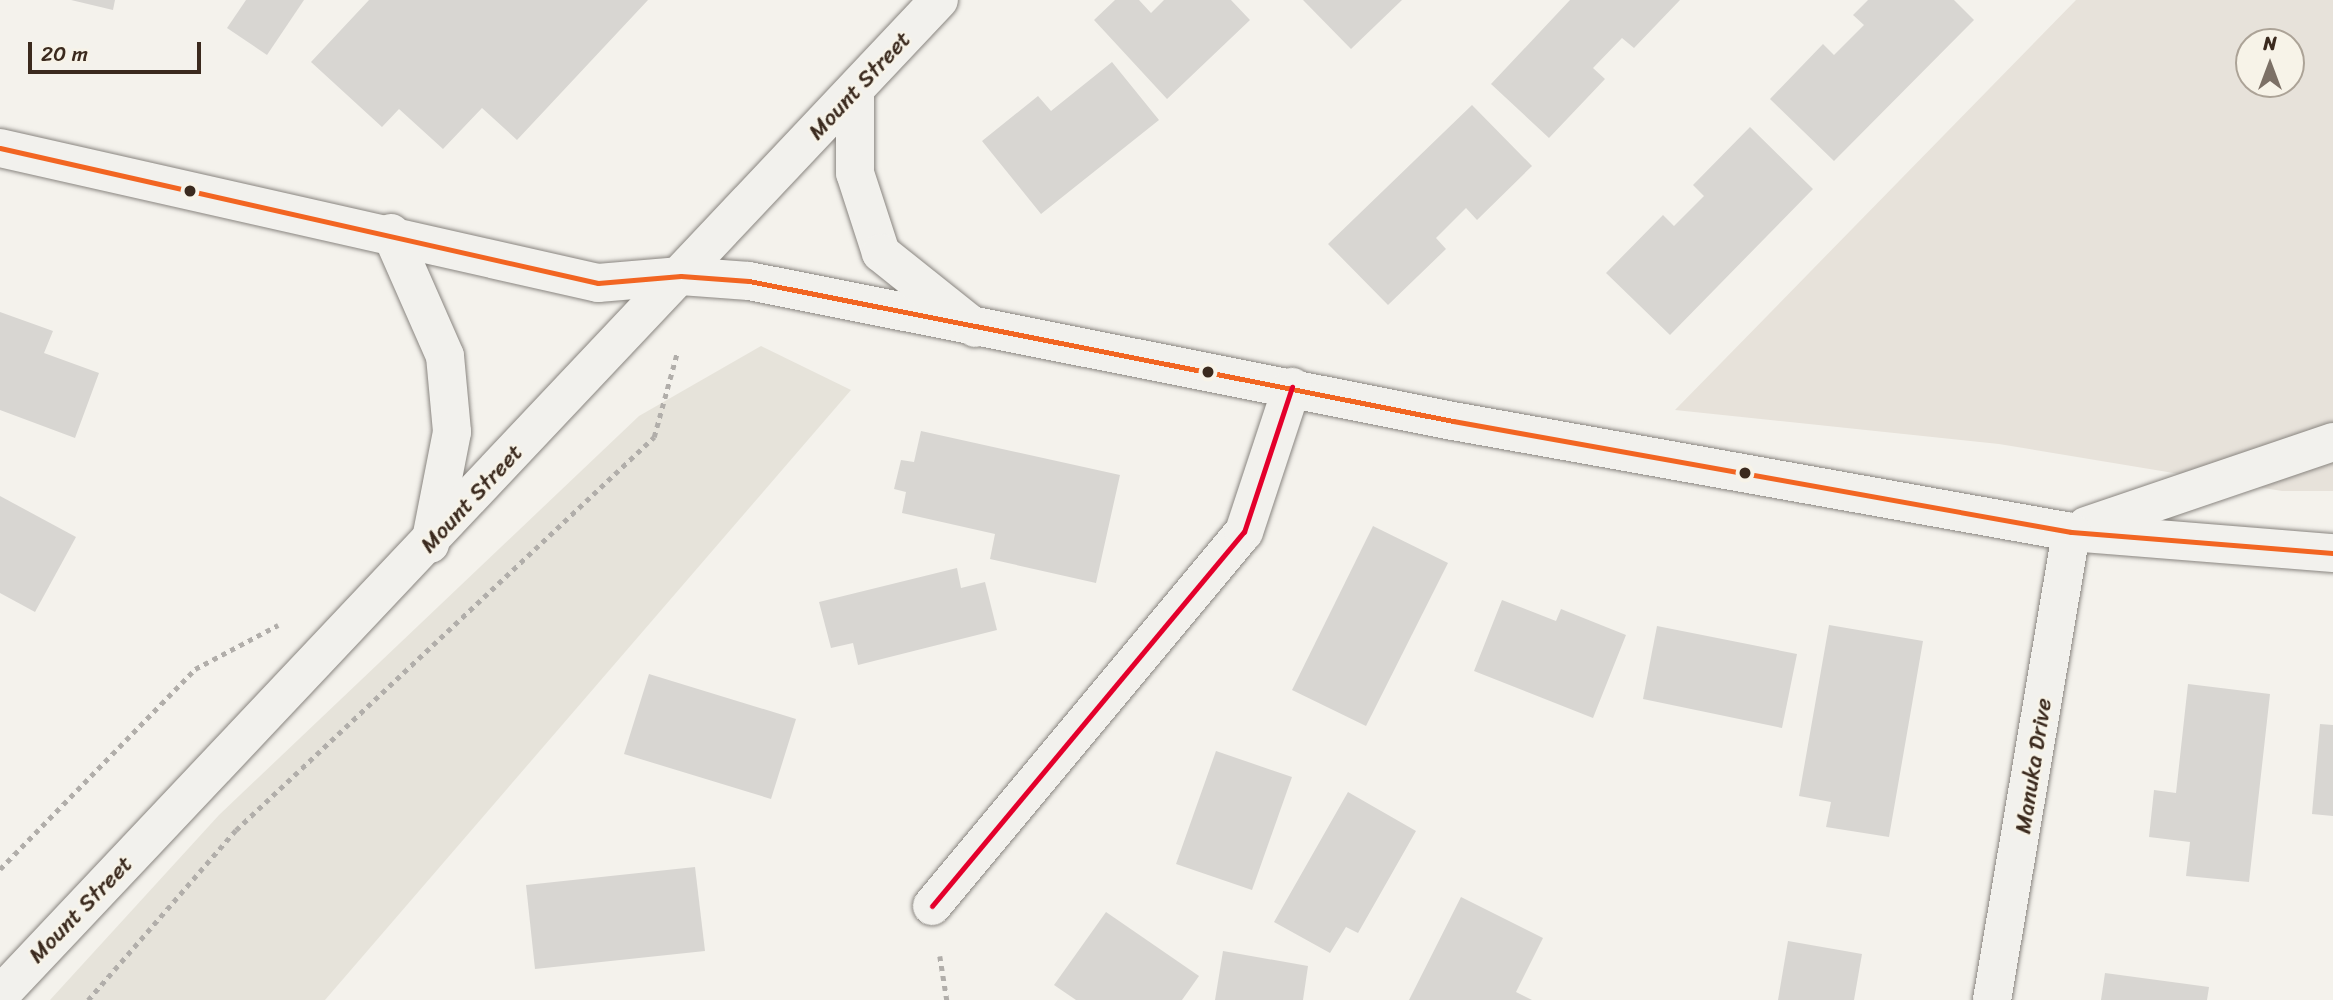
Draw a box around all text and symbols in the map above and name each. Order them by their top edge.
street label: Mount Street [803,26,917,146]
text: N [2263,27,2277,60]
scale bar [32,28,205,72]
north arrow [2235,28,2305,98]
text: 20 m [41,35,88,73]
unlabelled marker [183,184,197,198]
unlabelled marker [1201,365,1215,379]
street label: Mount Street [415,439,529,559]
unlabelled marker [1738,466,1752,480]
street label: Manuka Drive [2010,696,2058,836]
street label: Mount Street [23,851,139,969]

